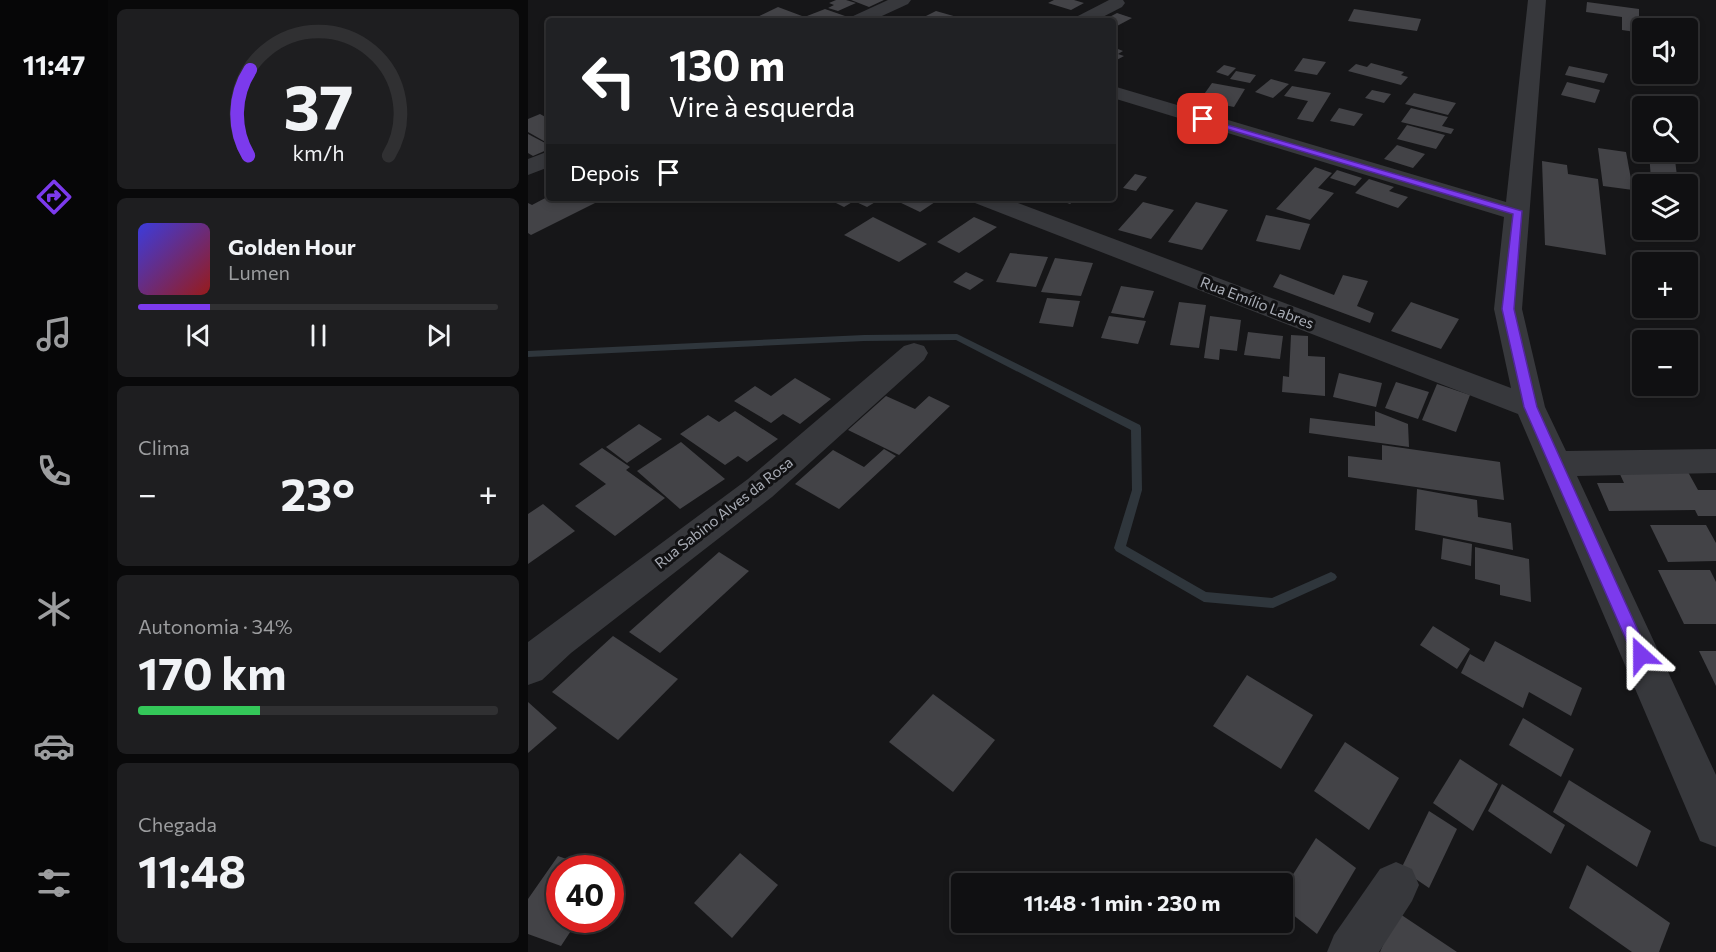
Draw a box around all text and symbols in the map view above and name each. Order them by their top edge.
map controls [1632,18,1698,396]
button: sound [1632,18,1698,84]
text: 130 m [669,38,785,90]
icon: left [570,42,648,120]
text: 11:47 [23,48,85,81]
text: 37 [283,67,353,143]
text: Vire à esquerda [669,90,855,123]
pin [1177,93,1228,144]
button: search [1632,96,1698,162]
icon: arrive [1186,102,1219,135]
text: km/h [292,139,344,165]
icon: arrive [652,156,685,189]
text: Depois [570,159,640,186]
button: layers [1632,174,1698,240]
icon: directions [33,176,75,218]
text: Golden Hour [228,233,356,260]
button: + [1632,252,1698,318]
text: Lumen [228,260,290,284]
street label: Rua Emílio Labres [1198,272,1317,332]
icon: music [33,313,75,355]
icon: previous [182,319,215,352]
icon: pause [302,319,335,352]
icon: next [422,319,455,352]
button: − [1632,330,1698,396]
text: Clima [138,435,190,459]
icon: phone [33,450,75,492]
street label: Rua Sabino Alves da Rosa [651,453,796,572]
text: 23° [281,465,355,520]
text: − [138,472,157,513]
text: + [479,472,498,513]
icon: climate [33,588,75,630]
text: Autonomia · 34% [138,614,293,638]
position arrow [1609,623,1673,687]
text: 170 km [138,644,286,699]
icon: car [33,725,75,767]
text: Chegada [138,812,217,836]
text: 11:48 [138,842,246,897]
speed limit sign: 40 [546,855,624,933]
icon: filters [33,862,75,904]
text: 11:48 · 1 min · 230 m [1024,889,1220,916]

